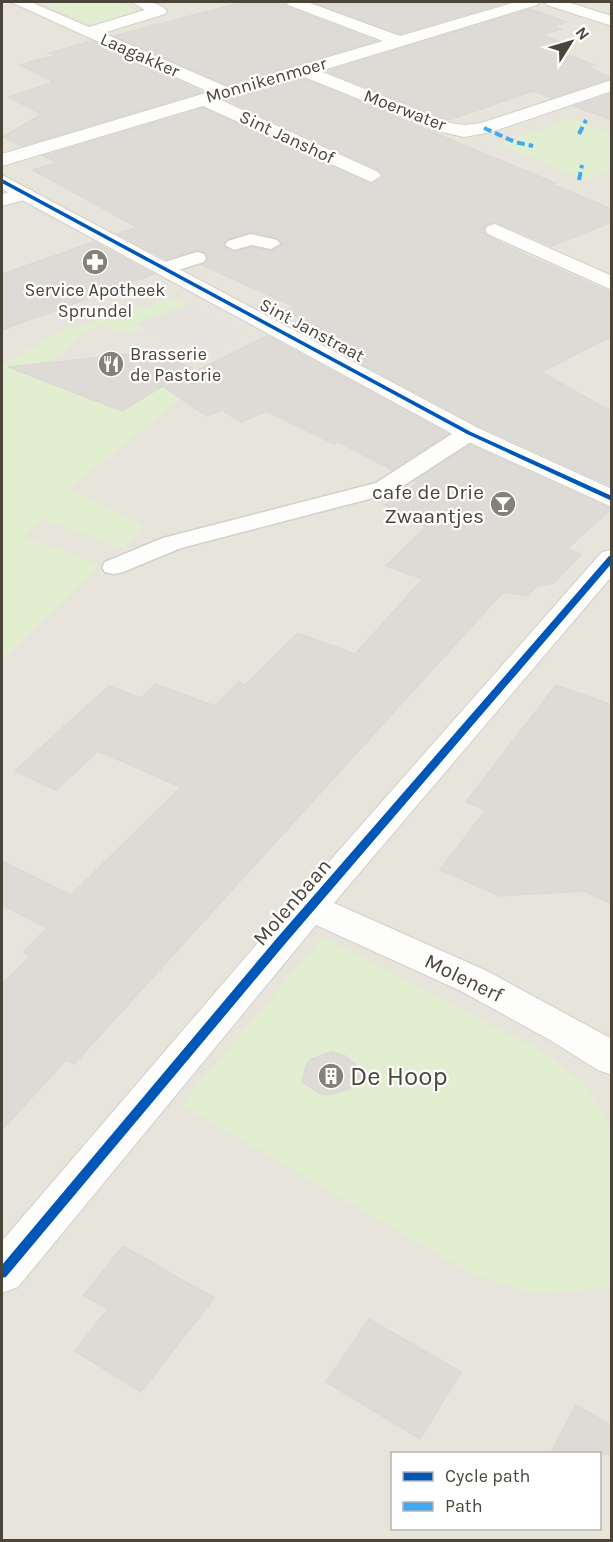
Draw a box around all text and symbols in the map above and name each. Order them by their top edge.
north arrow [541,12,601,72]
text: N [572,23,594,44]
street label: Laagakker [97,28,183,82]
street label: Monnikenmoer [203,52,330,108]
street label: Moerwater [361,84,450,136]
street label: Sint Janshof [236,105,339,169]
pharmacy icon: Service Apotheek Sprundel [80,247,110,277]
place label: Service Apotheek Sprundel [25,279,165,322]
street label: Sint Janstraat [256,293,368,367]
place label: Brasserie de Pastorie [130,343,221,386]
restaurant icon: Brasserie de Pastorie [96,349,126,379]
place label: cafe de Drie Zwaantjes [372,480,484,528]
bar icon: cafe de Drie Zwaantjes [488,489,518,519]
street label: Molenbaan [248,854,336,950]
street label: Molenerf [421,949,508,1008]
building icon: De Hoop [316,1061,346,1091]
place label: De Hoop [350,1061,448,1092]
legend [391,1452,601,1530]
text: Cycle path [445,1465,530,1487]
text: Path [445,1495,483,1517]

